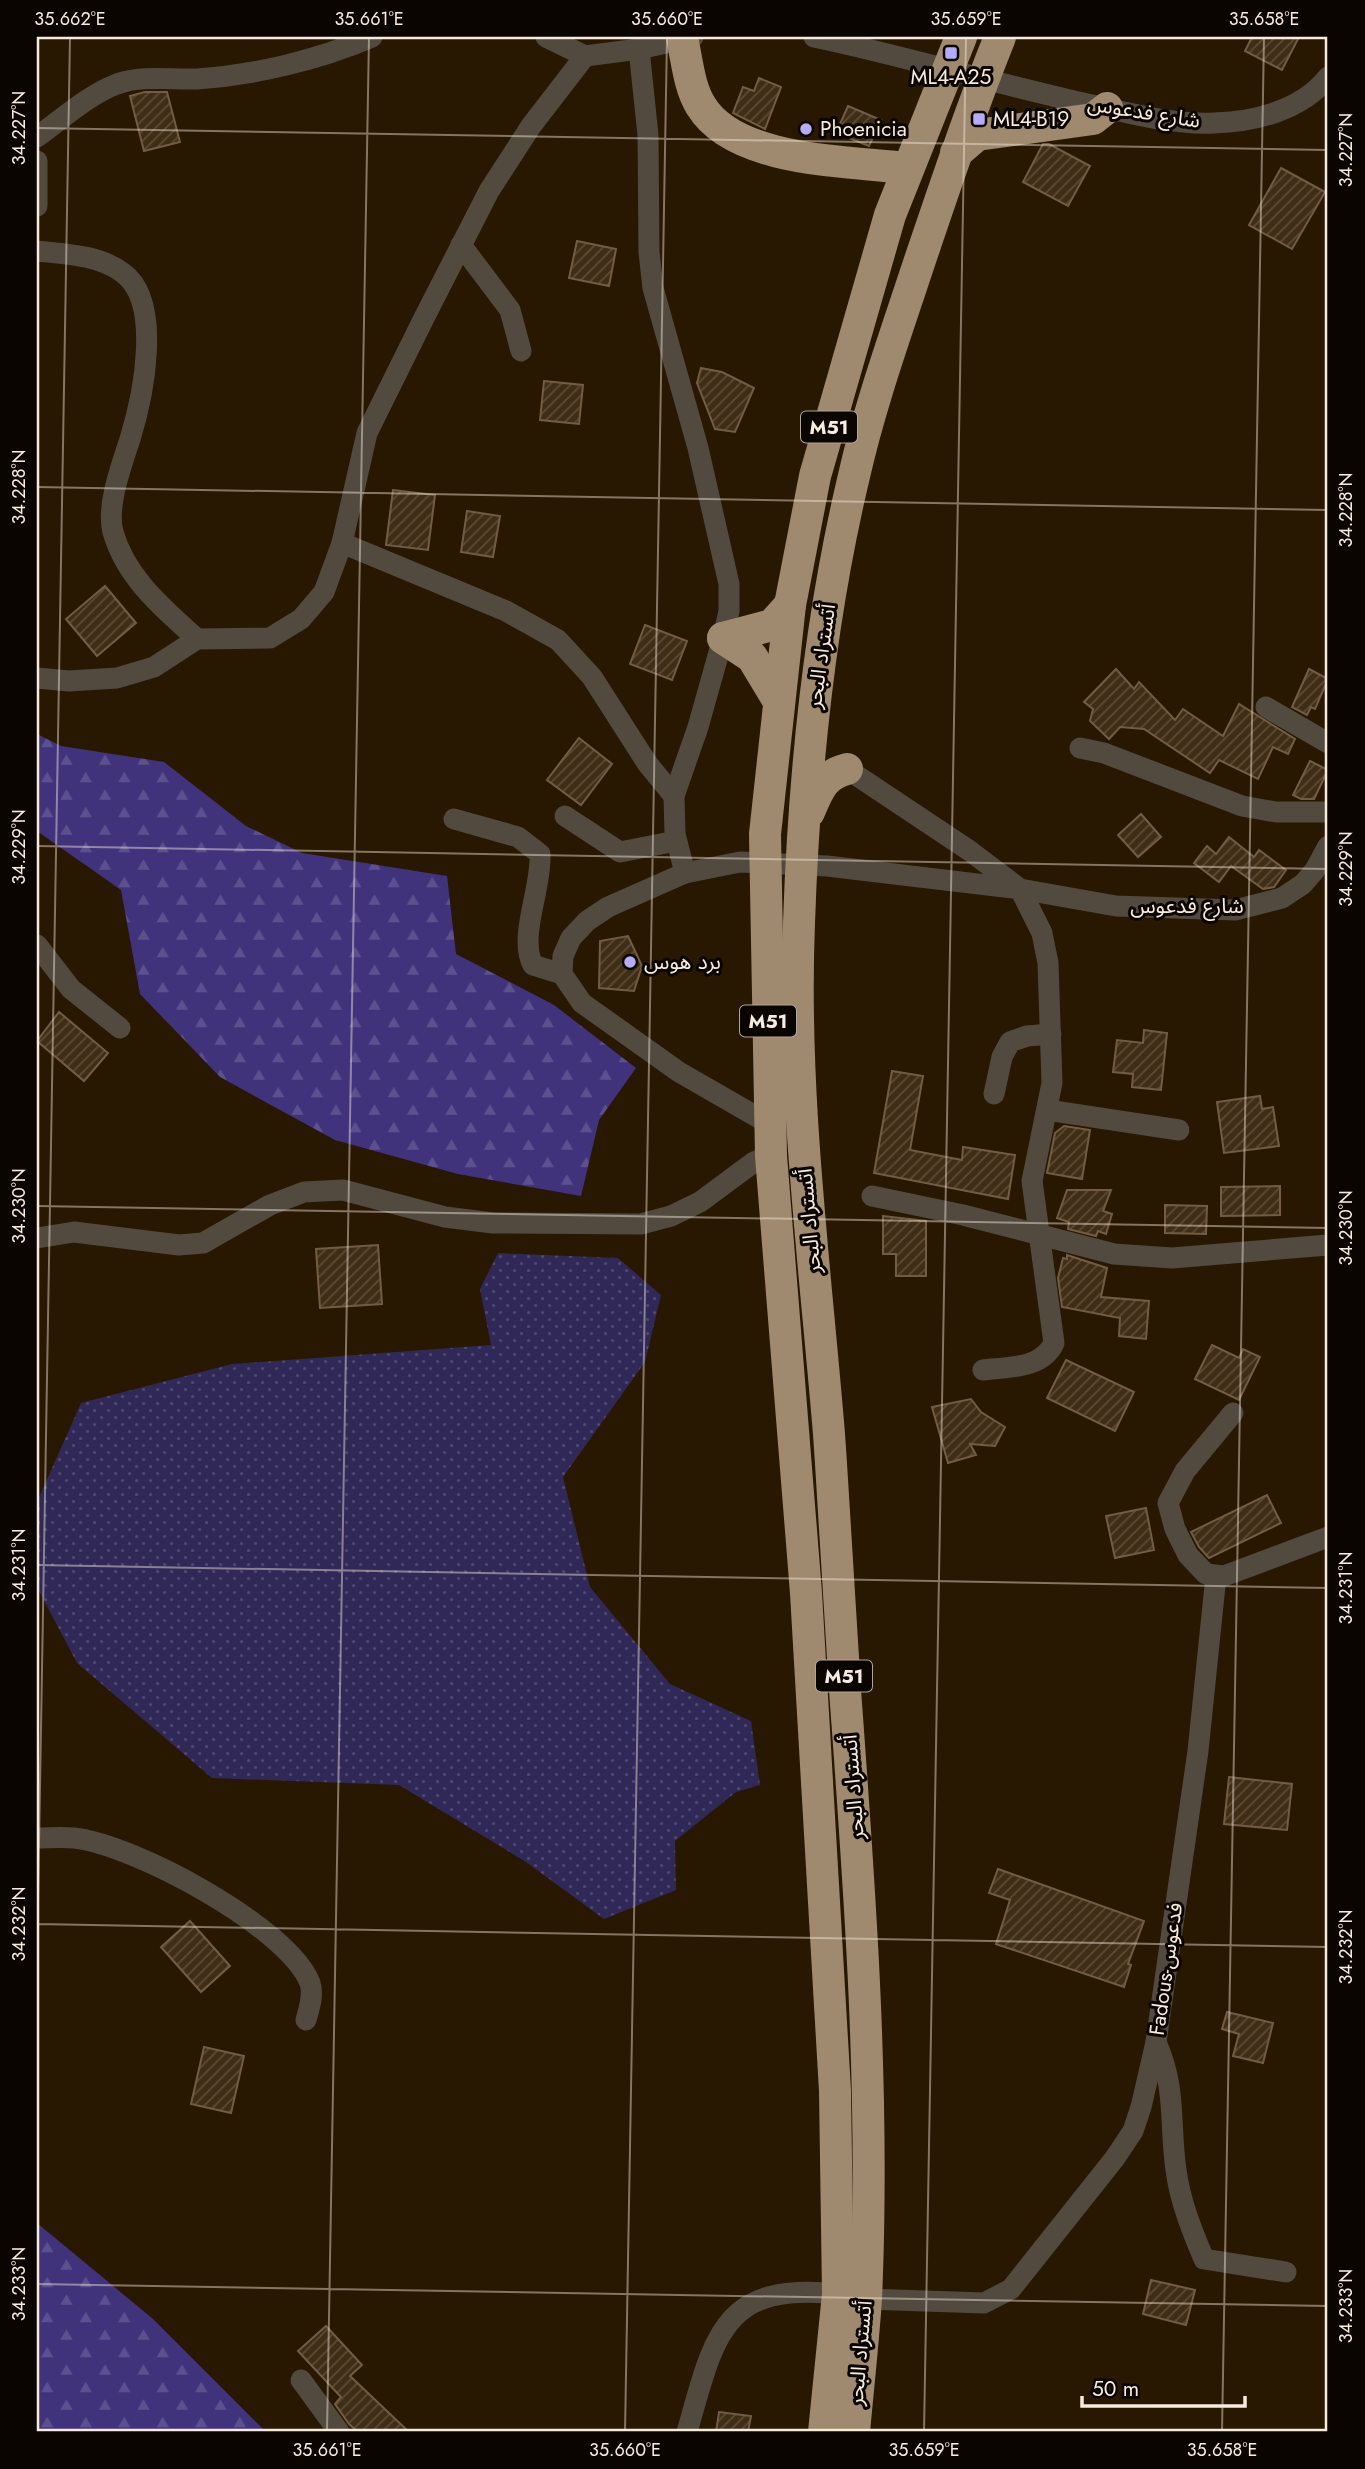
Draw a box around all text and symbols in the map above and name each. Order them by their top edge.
text: 35.662°E [34,6,106,32]
text: 35.661°E [334,6,404,32]
text: 35.660°E [631,6,703,32]
text: 35.659°E [930,6,1002,32]
text: 35.658°E [1229,6,1299,32]
marker: ML4-A25 [943,45,959,61]
place label: ML4-A25 [911,62,991,92]
street label: شارع فدعوس [1086,88,1202,136]
text: 34.227°N [6,91,32,165]
place label: ML4-B19 [993,104,1069,134]
marker: ML4-B19 [971,111,987,127]
text: 34.227°N [1333,113,1359,187]
place label: Phoenicia [820,114,907,144]
marker: Phoenicia [798,121,814,137]
road number: M51 [801,412,857,442]
text: 34.228°N [6,450,32,525]
text: 34.228°N [1333,473,1359,548]
street label: أتستراد البحر [799,602,843,711]
text: 34.229°N [6,809,32,885]
text: 34.229°N [1333,831,1359,907]
street label: شارع فدعوس [1130,891,1244,921]
place label: برد هوس [644,947,721,977]
marker: برد هوس [622,954,638,970]
road number: M51 [740,1006,796,1036]
street label: أتستراد البحر [789,1167,829,1276]
text: 34.230°N [6,1168,32,1244]
text: 34.230°N [1333,1190,1359,1266]
text: 34.231°N [6,1529,32,1601]
text: 34.231°N [1333,1552,1359,1624]
road number: M51 [816,1660,872,1692]
street label: أتستراد البحر [834,1733,872,1842]
text: 34.232°N [6,1887,32,1962]
street label: Fadous-فدعوس [1142,1901,1190,2037]
text: 34.232°N [1333,1910,1359,1985]
text: 34.233°N [6,2247,32,2321]
text: 34.233°N [1333,2269,1359,2343]
street label: أتستراد البحر [840,2299,880,2408]
scale bar [1082,2364,1244,2408]
text: 50 m [1092,2374,1139,2404]
text: 35.661°E [292,2437,362,2463]
text: 35.660°E [589,2437,661,2463]
text: 35.659°E [888,2437,960,2463]
text: 35.658°E [1187,2437,1257,2463]

